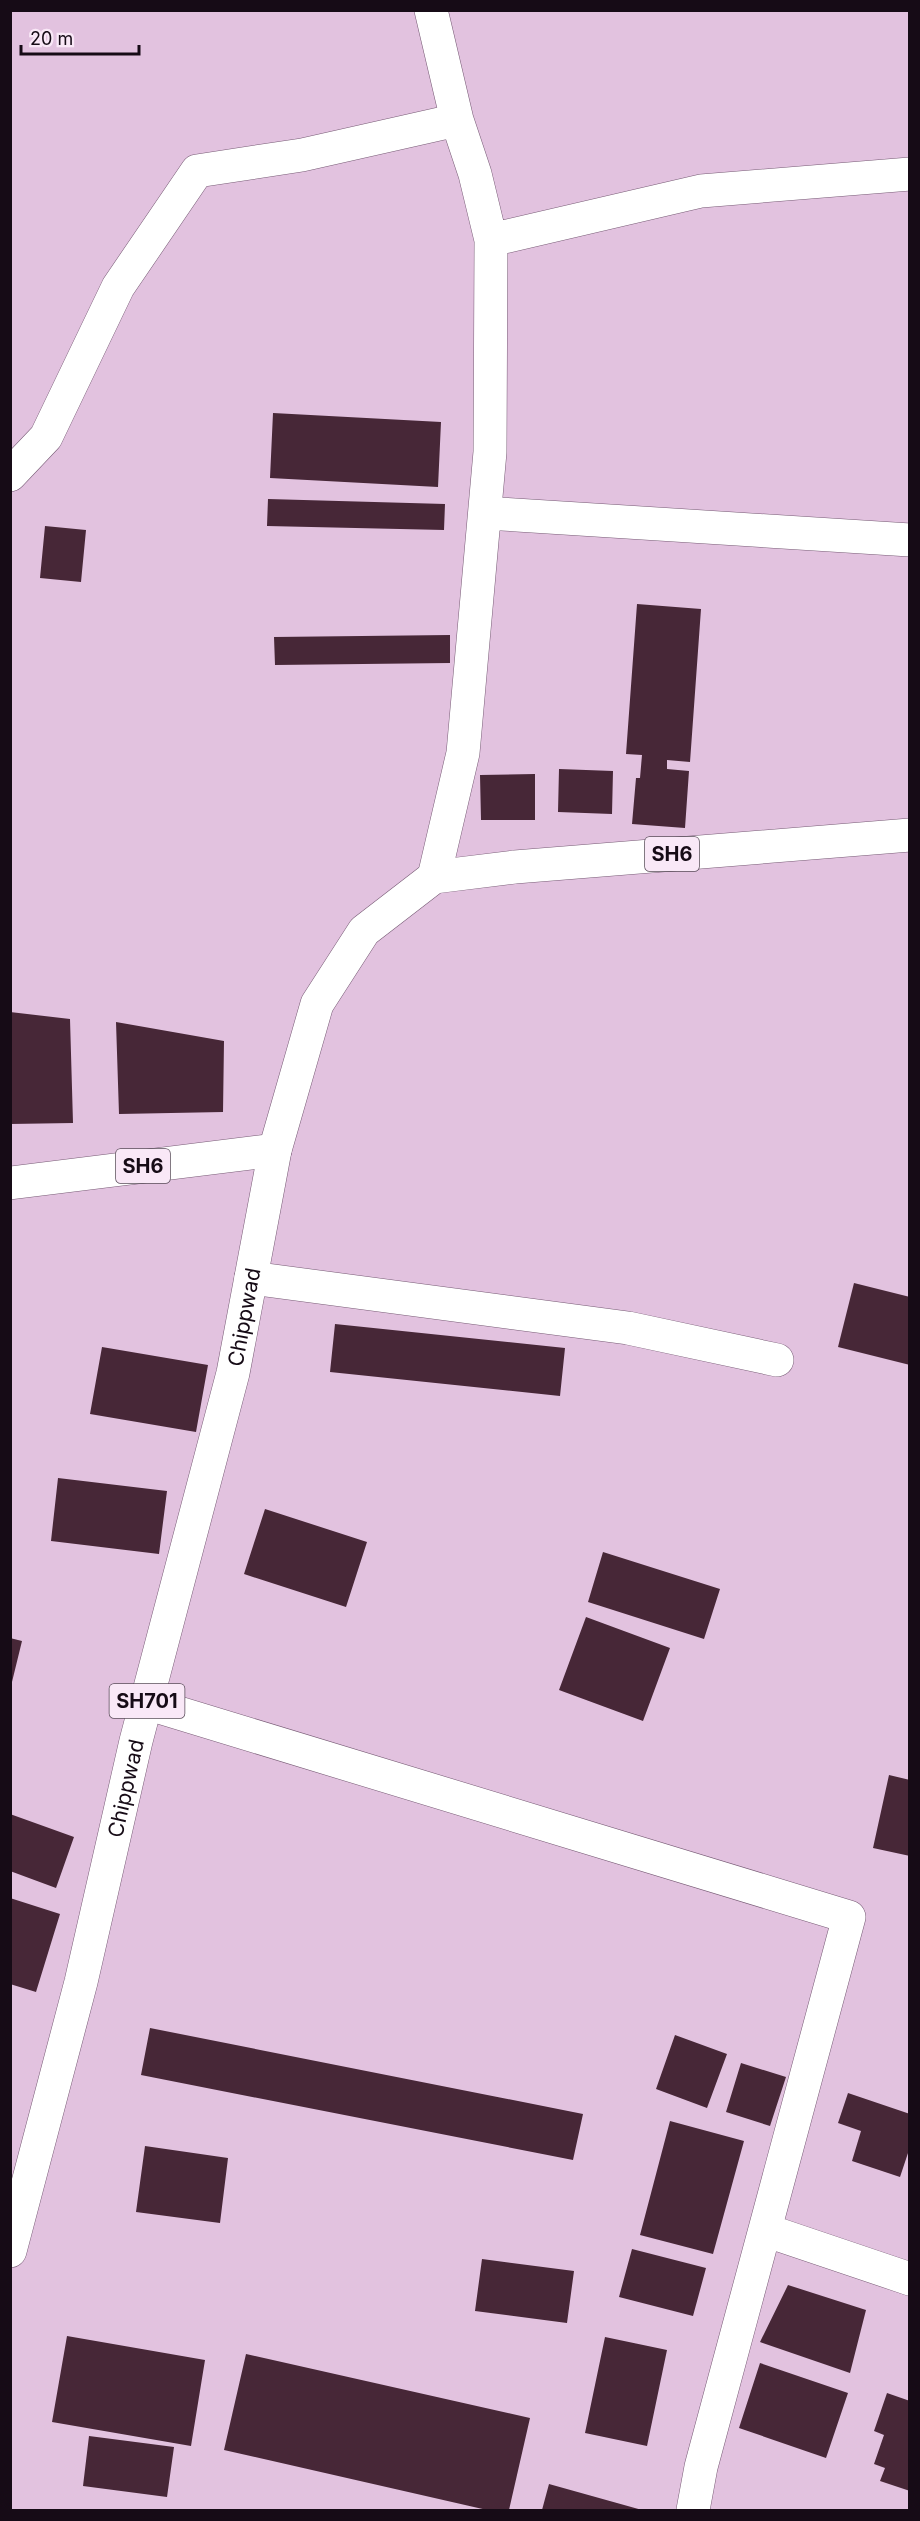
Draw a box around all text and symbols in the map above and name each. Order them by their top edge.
scale bar [21,18,140,56]
text: 20 m [30,28,73,49]
road number: SH6 [645,837,699,871]
road number: SH6 [116,1149,170,1183]
street label: Chippwad [222,1265,265,1368]
road number: SH701 [110,1684,184,1718]
street label: Chippwad [102,1737,149,1840]

